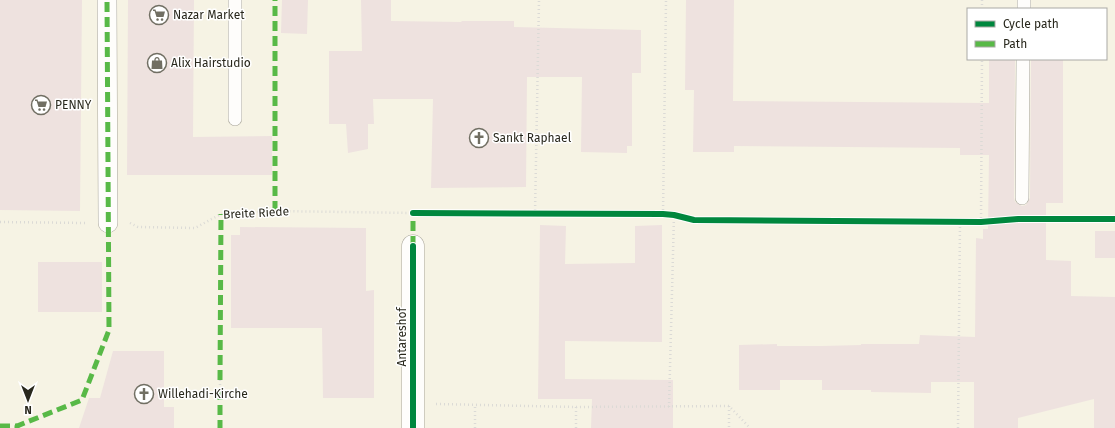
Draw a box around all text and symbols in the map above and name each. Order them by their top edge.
supermarket icon: Nazar Market [148,4,170,26]
place label: Nazar Market [173,8,245,22]
legend [967,8,1107,60]
text: Cycle path [1003,17,1059,31]
text: Path [1003,37,1027,51]
shop icon: Alix Hairstudio [146,52,168,74]
place label: Alix Hairstudio [171,56,251,70]
supermarket icon: PENNY [30,94,52,116]
place label: PENNY [55,98,92,112]
church icon: Sankt Raphael [468,127,490,149]
place label: Sankt Raphael [493,131,572,145]
street label: Breite Riede [223,204,289,222]
street label: Antareshof [395,306,409,367]
north arrow [8,380,48,420]
church icon: Willehadi-Kirche [133,383,155,405]
place label: Willehadi-Kirche [158,387,248,401]
text: N [24,403,32,416]

